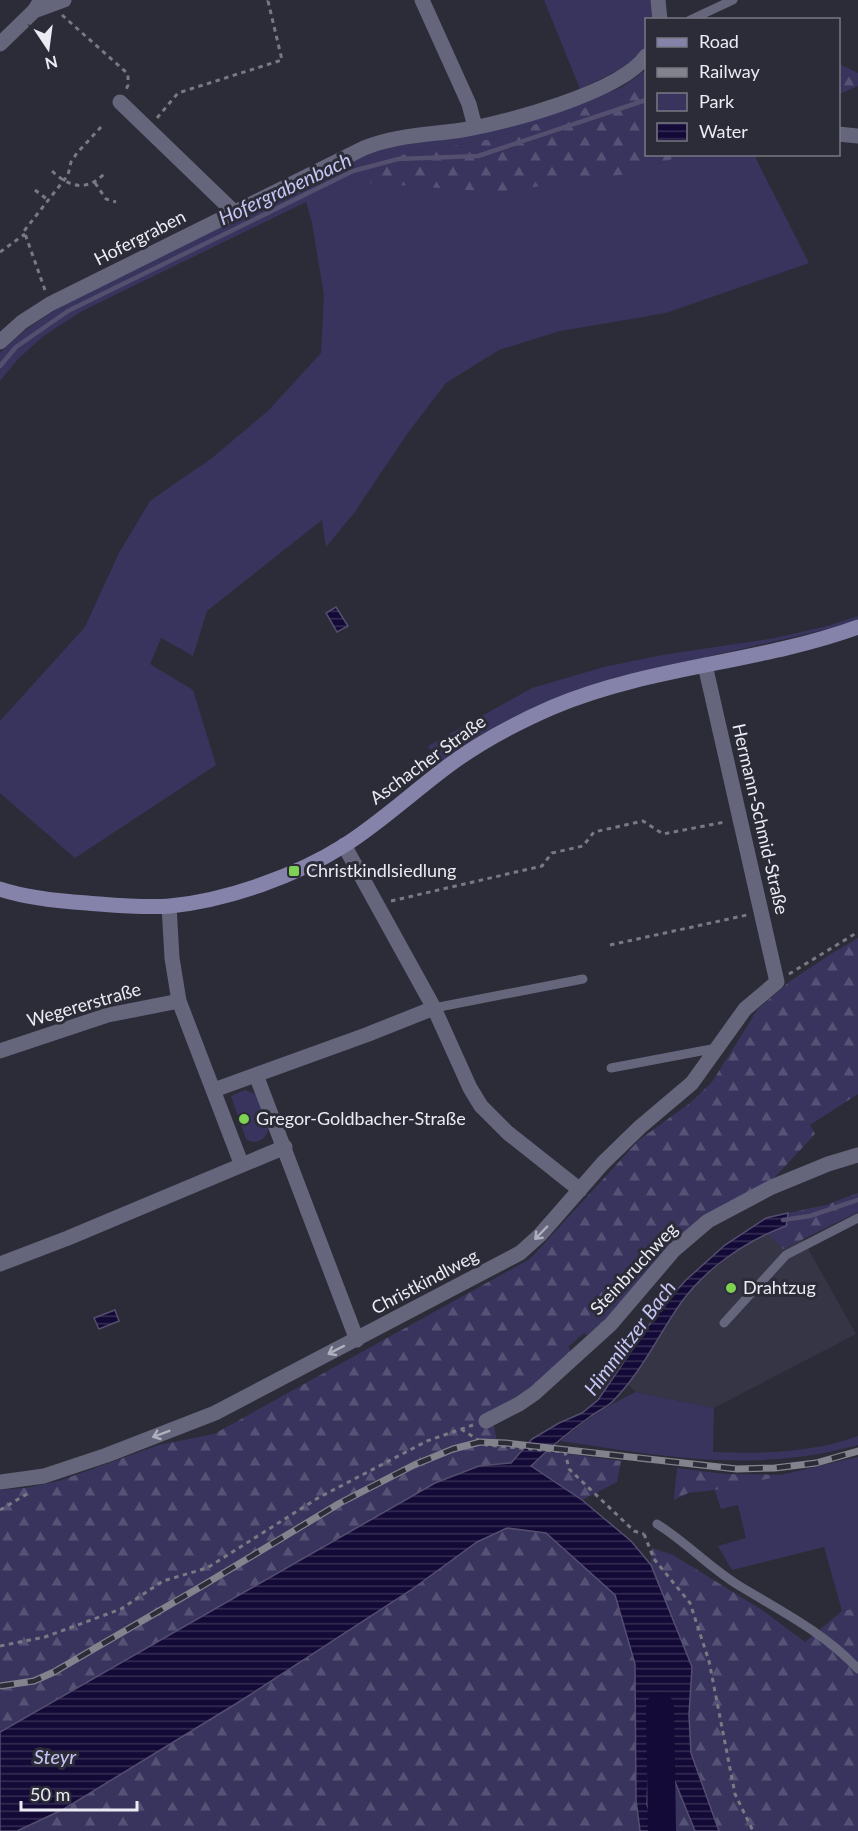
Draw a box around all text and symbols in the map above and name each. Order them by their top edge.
north arrow [18,18,78,78]
legend [645,18,840,156]
text: Road [699,30,739,52]
text: N [43,52,60,74]
text: Railway [699,60,760,82]
text: Park [699,90,735,112]
text: Water [699,120,748,142]
water label: Hofergrabenbach [214,147,355,229]
street label: Hofergraben [90,205,189,270]
street label: Aschacher Straße [365,710,490,809]
street label: Hermann-Schmid-Straße [728,721,794,916]
place label: Christkindlsiedlung [306,859,456,881]
marker: Christkindlsiedlung [287,864,301,878]
street label: Wegererstraße [24,977,143,1031]
place label: Gregor-Goldbacher-Straße [256,1107,466,1129]
marker: Gregor-Goldbacher-Straße [237,1112,251,1126]
street label: Steinbruchweg [585,1218,681,1319]
one-way arrow [534,1226,549,1241]
street label: Christkindlweg [367,1244,482,1319]
water label: Himmlitzer Bach [578,1275,680,1399]
place label: Drahtzug [743,1276,816,1298]
marker: Drahtzug [724,1281,738,1295]
one-way arrow [328,1345,346,1356]
one-way arrow [152,1429,171,1440]
water label: Steyr [34,1744,77,1768]
scale bar [21,1774,136,1812]
text: 50 m [30,1783,70,1805]

